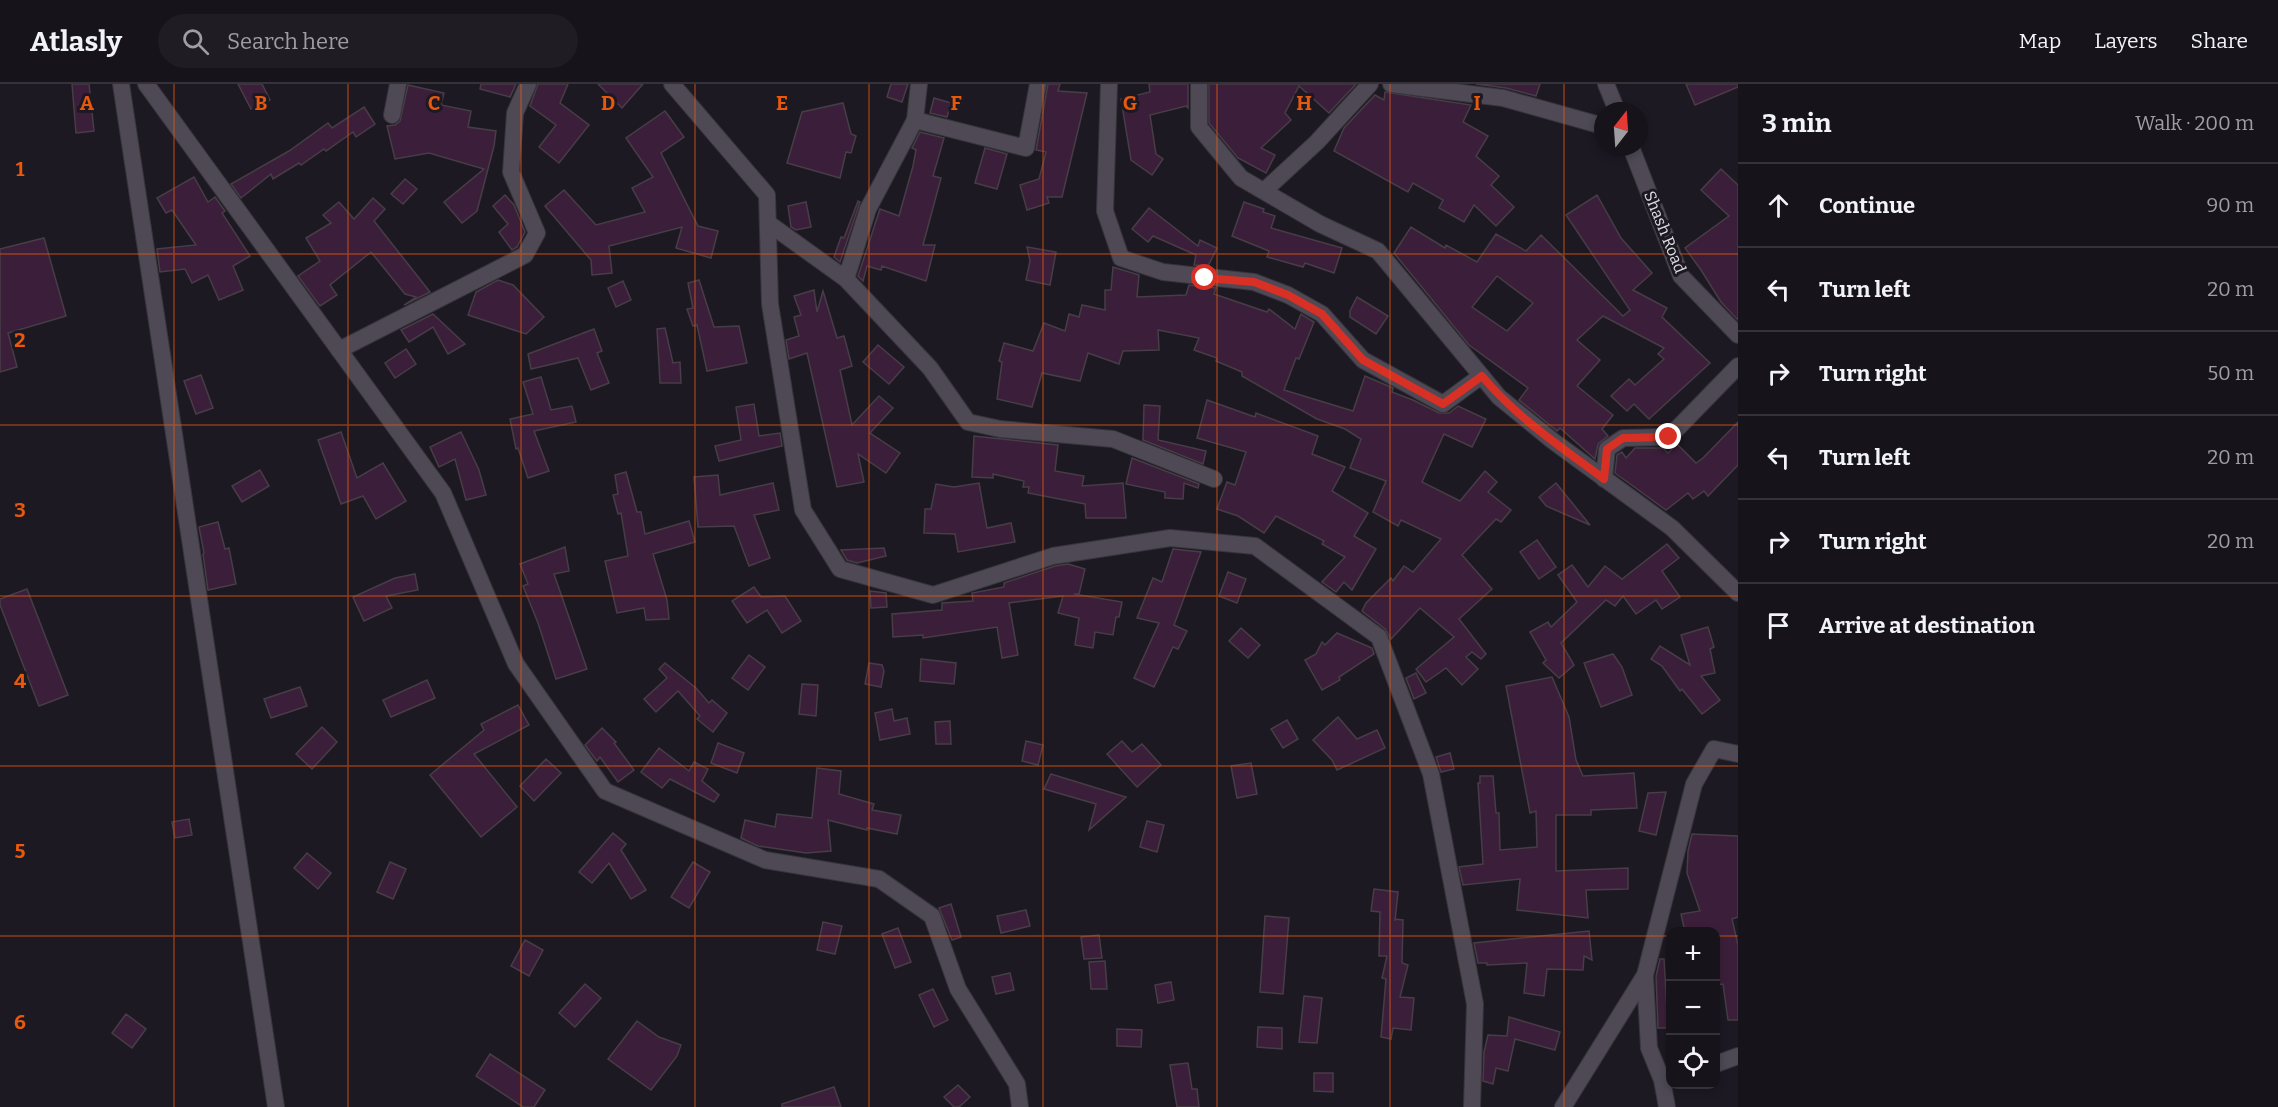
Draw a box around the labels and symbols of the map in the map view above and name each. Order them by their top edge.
text: A [80,91,95,115]
text: B [255,91,268,115]
text: C [428,91,440,115]
text: D [601,91,615,115]
text: E [776,91,788,115]
text: F [950,91,962,115]
text: G [1123,91,1137,115]
text: H [1296,91,1312,115]
text: I [1473,91,1481,115]
north arrow [1594,102,1648,156]
text: 1 [16,157,25,181]
street label: Shash Road [1640,188,1690,276]
route start [1191,264,1217,290]
text: 2 [14,328,26,352]
route end [1655,423,1681,449]
text: 3 [14,498,26,522]
text: 4 [14,669,26,693]
text: 5 [15,839,26,863]
text: 6 [14,1010,26,1034]

